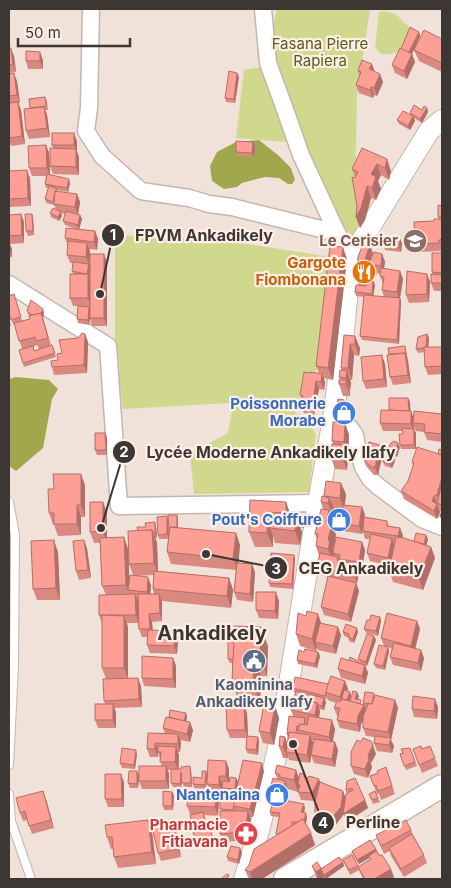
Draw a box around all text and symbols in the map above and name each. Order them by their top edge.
scale bar [18,15,130,47]
text: 50 m [25,23,61,42]
park label: Fasana Pierre Rapiera [272,34,368,70]
callout: FPVM Ankadikely [100,219,283,250]
text: 1 [110,225,116,244]
text: FPVM Ankadikely [135,225,273,245]
school or university icon: Le Cerisier [402,228,428,254]
place label: Le Cerisier [319,231,398,250]
place label: Gargote Fiombonana [255,253,346,289]
restaurant icon: Gargote Fiombonana [351,259,377,285]
place label: Poissonnerie Morabe [230,394,326,430]
shop icon: Poissonnerie Morabe [331,400,357,426]
callout: Lycée Moderne Ankadikely Ilafy [111,437,406,468]
text: 2 [119,442,129,461]
text: Lycée Moderne Ankadikely Ilafy [146,442,396,462]
shop icon: Pout's Coiffure [326,507,352,533]
place label: Pout's Coiffure [212,510,322,529]
callout: CEG Ankadikely [263,553,433,584]
text: CEG Ankadikely [299,558,424,578]
text: 3 [271,559,281,578]
district label: Ankadikely [157,621,267,645]
public building icon: Kaominina Ankadikely Ilafy [241,648,267,674]
place label: Kaominina Ankadikely Ilafy [195,675,313,711]
shop icon: Nantenaina [264,782,290,808]
place label: Nantenaina [176,785,260,804]
callout: Perline [311,807,410,838]
text: Perline [346,812,400,832]
text: 4 [318,813,328,832]
place label: Pharmacie Fitiavana [150,815,228,851]
pharmacy icon: Pharmacie Fitiavana [233,821,259,847]

